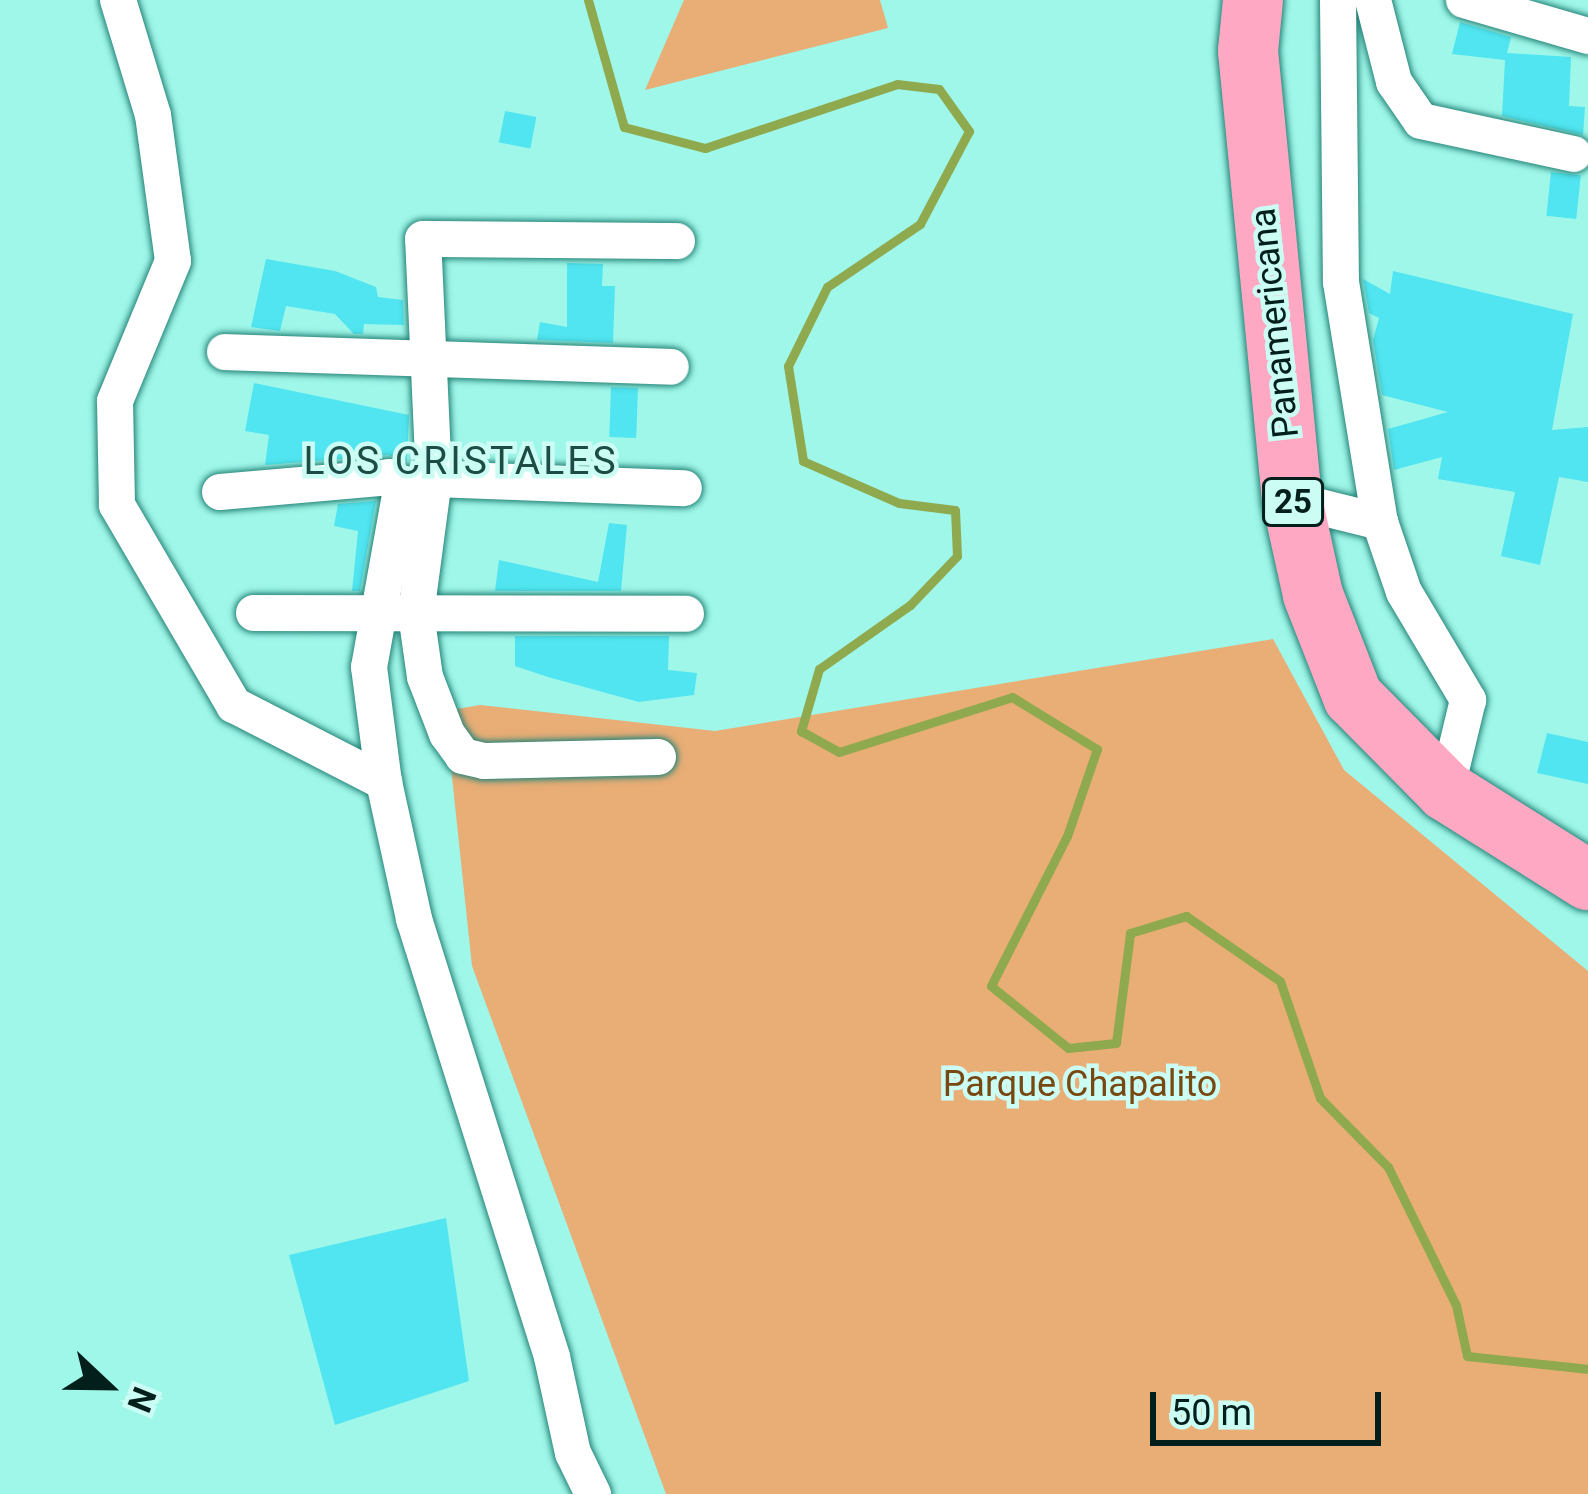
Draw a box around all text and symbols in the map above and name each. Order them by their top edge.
street label: Panamericana [1241,206,1309,440]
district label: LOS CRISTALES [303,438,619,484]
road number: 25 [1260,475,1326,529]
park label: Parque Chapalito [943,1063,1217,1107]
north arrow [48,1326,168,1446]
scale bar [1156,1368,1387,1442]
text: N [119,1382,164,1418]
text: 50 m [1171,1392,1252,1434]

